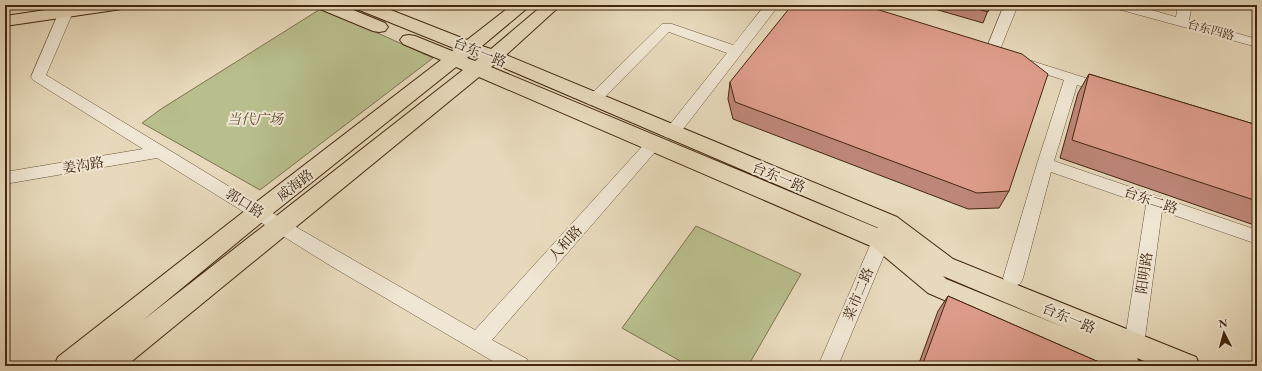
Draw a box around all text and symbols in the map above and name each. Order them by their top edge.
street label: 台东四路 [1186,16,1236,44]
street label: 台东一路 [451,33,509,71]
park label: 当代广场 [227,110,284,128]
street label: 姜沟路 [61,152,105,178]
street label: 台东一路 [750,158,808,196]
street label: 威海路 [273,165,317,205]
street label: 台东二路 [1122,182,1180,218]
street label: 郭口路 [222,184,268,222]
street label: 人和路 [544,221,586,265]
street label: 阳明路 [1132,251,1156,295]
street label: 菜市二路 [839,265,877,323]
street label: 台东一路 [1040,299,1098,337]
north arrow [1204,313,1244,353]
text: N [1218,316,1228,330]

